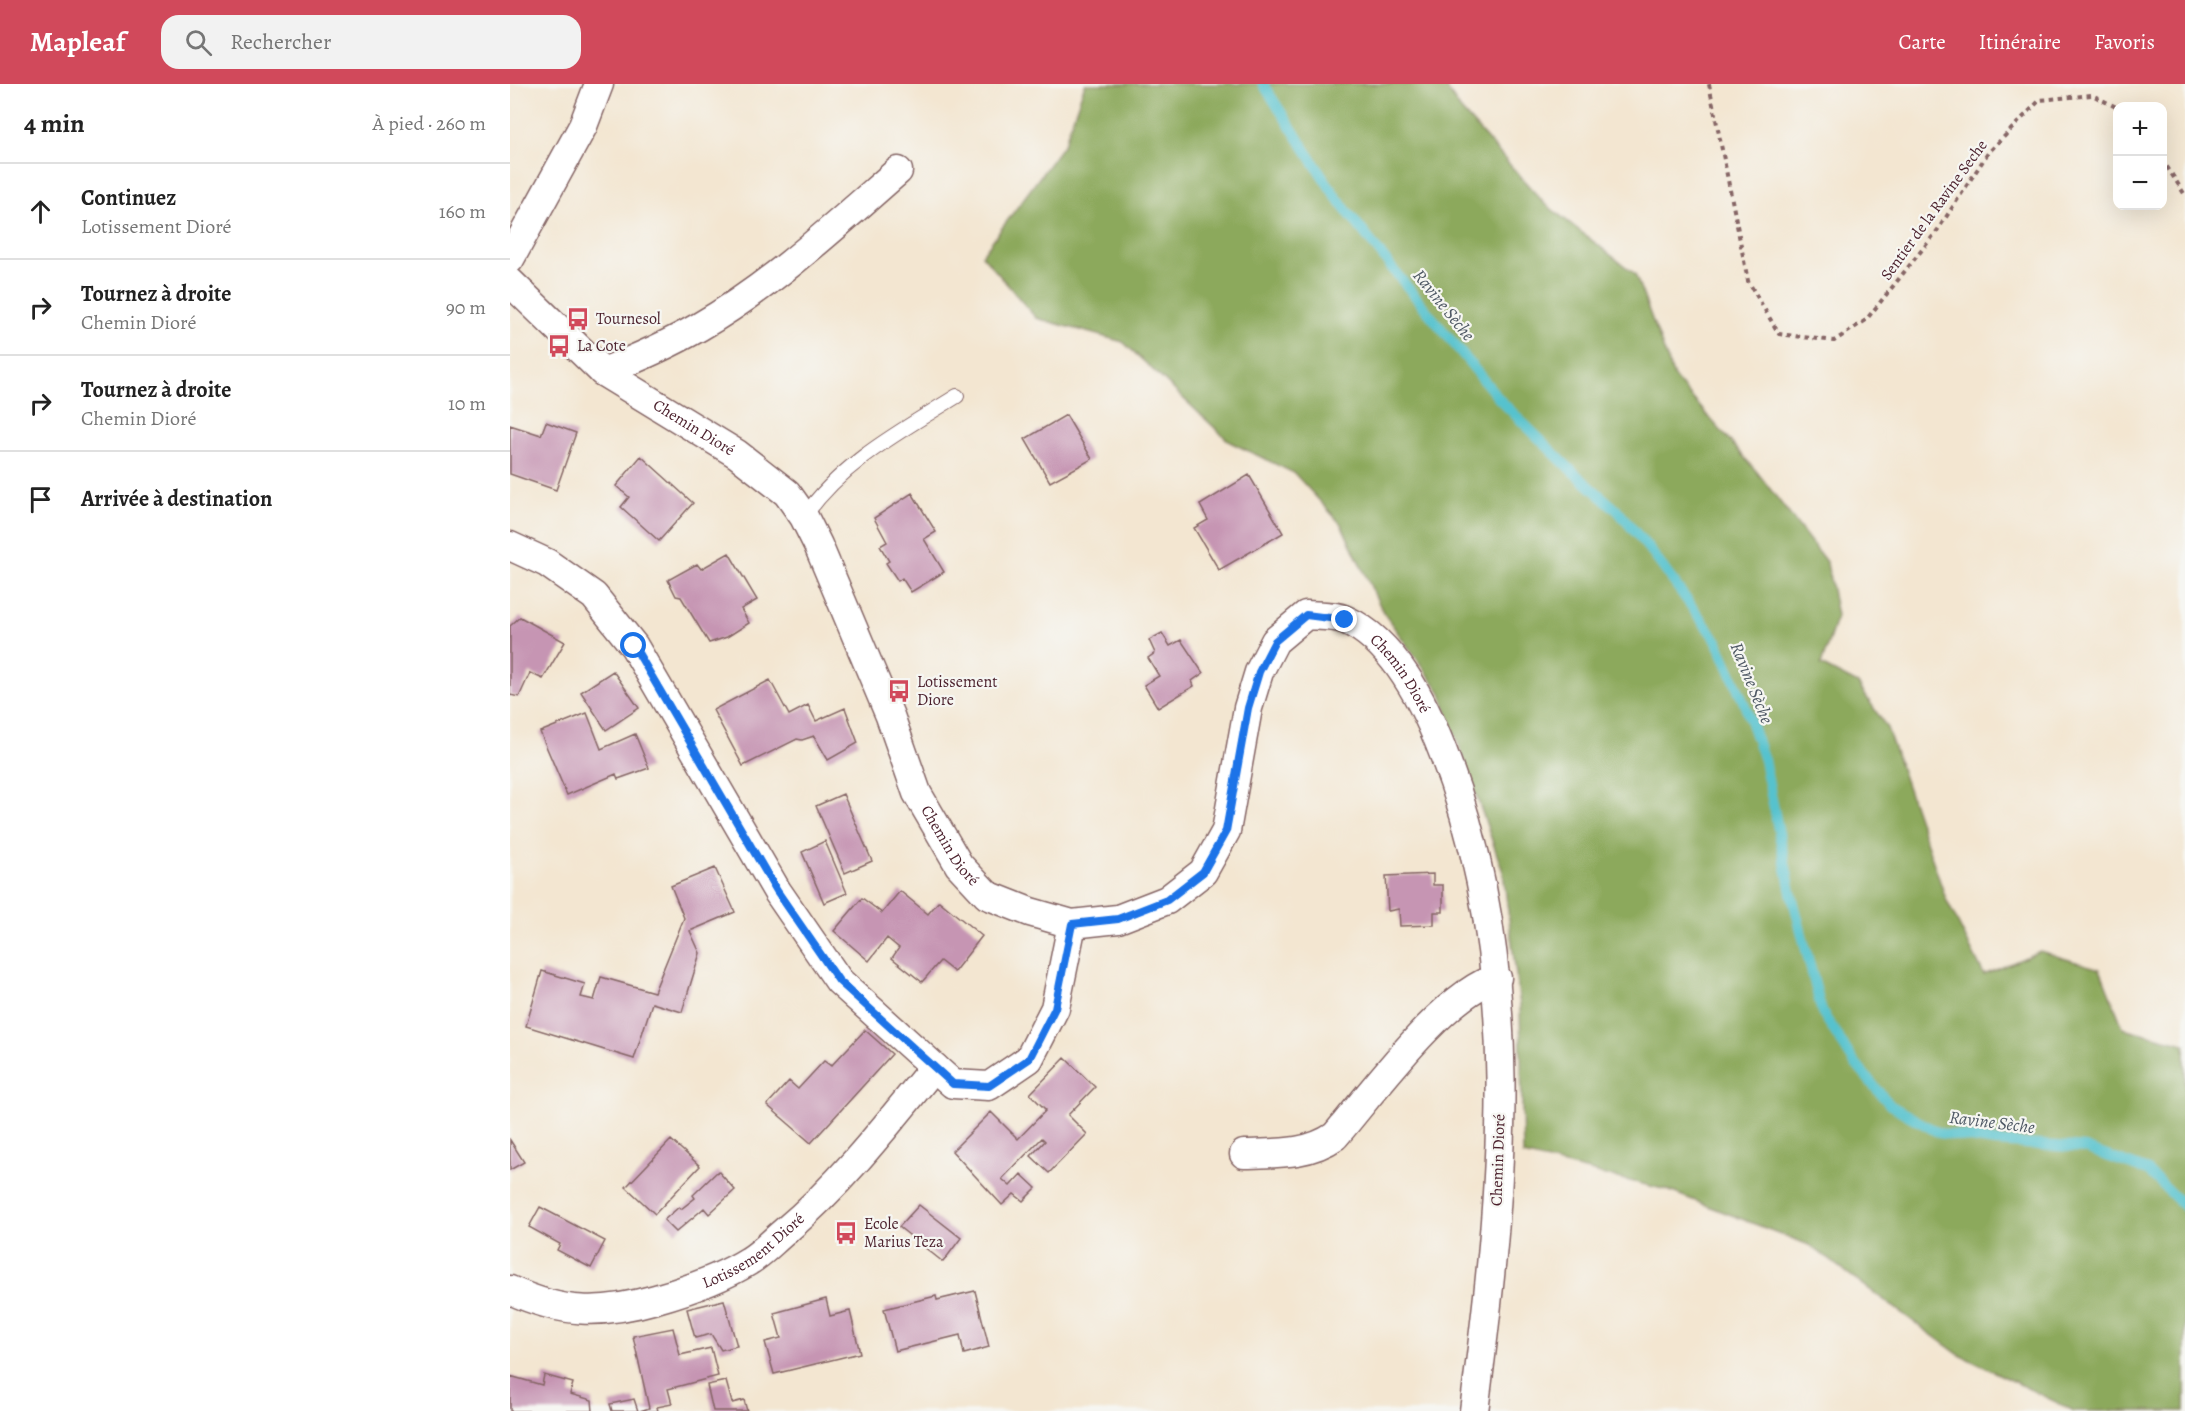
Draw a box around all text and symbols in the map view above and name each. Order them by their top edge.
search box [161,15,581,69]
text: Mapleaf [30,23,125,61]
icon: search [182,26,215,59]
text: Rechercher [230,27,331,57]
text: Carte [1898,28,1946,56]
text: Itinéraire [1979,28,2061,56]
text: Favoris [2094,28,2155,56]
map controls [2113,102,2167,210]
button: + [2113,102,2167,156]
text: 4 min [24,106,85,141]
text: À pied · 260 m [373,110,486,137]
street label: Sentier de la Ravine Seche [1875,135,1993,285]
button: − [2113,156,2167,210]
text: Continuez [81,183,176,213]
icon: ahead [24,195,57,228]
text: 160 m [439,198,486,225]
text: Lotissement Dioré [81,213,232,240]
water label: Ravine Sèche [1408,264,1481,346]
text: Tournez à droite [81,279,232,309]
icon: right [24,291,57,324]
text: 90 m [446,294,486,321]
bus stop icon: Tournesol [565,306,591,332]
place label: Tournesol [596,308,661,330]
text: Chemin Dioré [81,309,196,336]
bus stop icon: La Cote [546,333,572,359]
place label: La Cote [577,335,626,357]
text: Tournez à droite [81,375,232,405]
icon: right [24,387,57,420]
text: 10 m [448,390,486,417]
street label: Chemin Dioré [649,394,739,461]
text: Chemin Dioré [81,405,196,432]
icon: arrive [24,483,57,516]
text: Arrivée à destination [81,484,272,514]
route end [1331,606,1357,632]
street label: Chemin Dioré [1365,629,1436,717]
route start [620,632,646,658]
water label: Ravine Sèche [1725,639,1779,728]
place label: Lotissement Diore [917,671,997,711]
bus stop icon: Lotissement Diore [886,678,912,704]
street label: Chemin Dioré [916,801,984,891]
water label: Ravine Sèche [1948,1105,2037,1139]
street label: Chemin Dioré [1485,1113,1511,1207]
street label: Lotissement Dioré [699,1208,809,1294]
place label: Ecole Marius Teza [864,1213,944,1253]
bus stop icon: Ecole Marius Teza [833,1220,859,1246]

